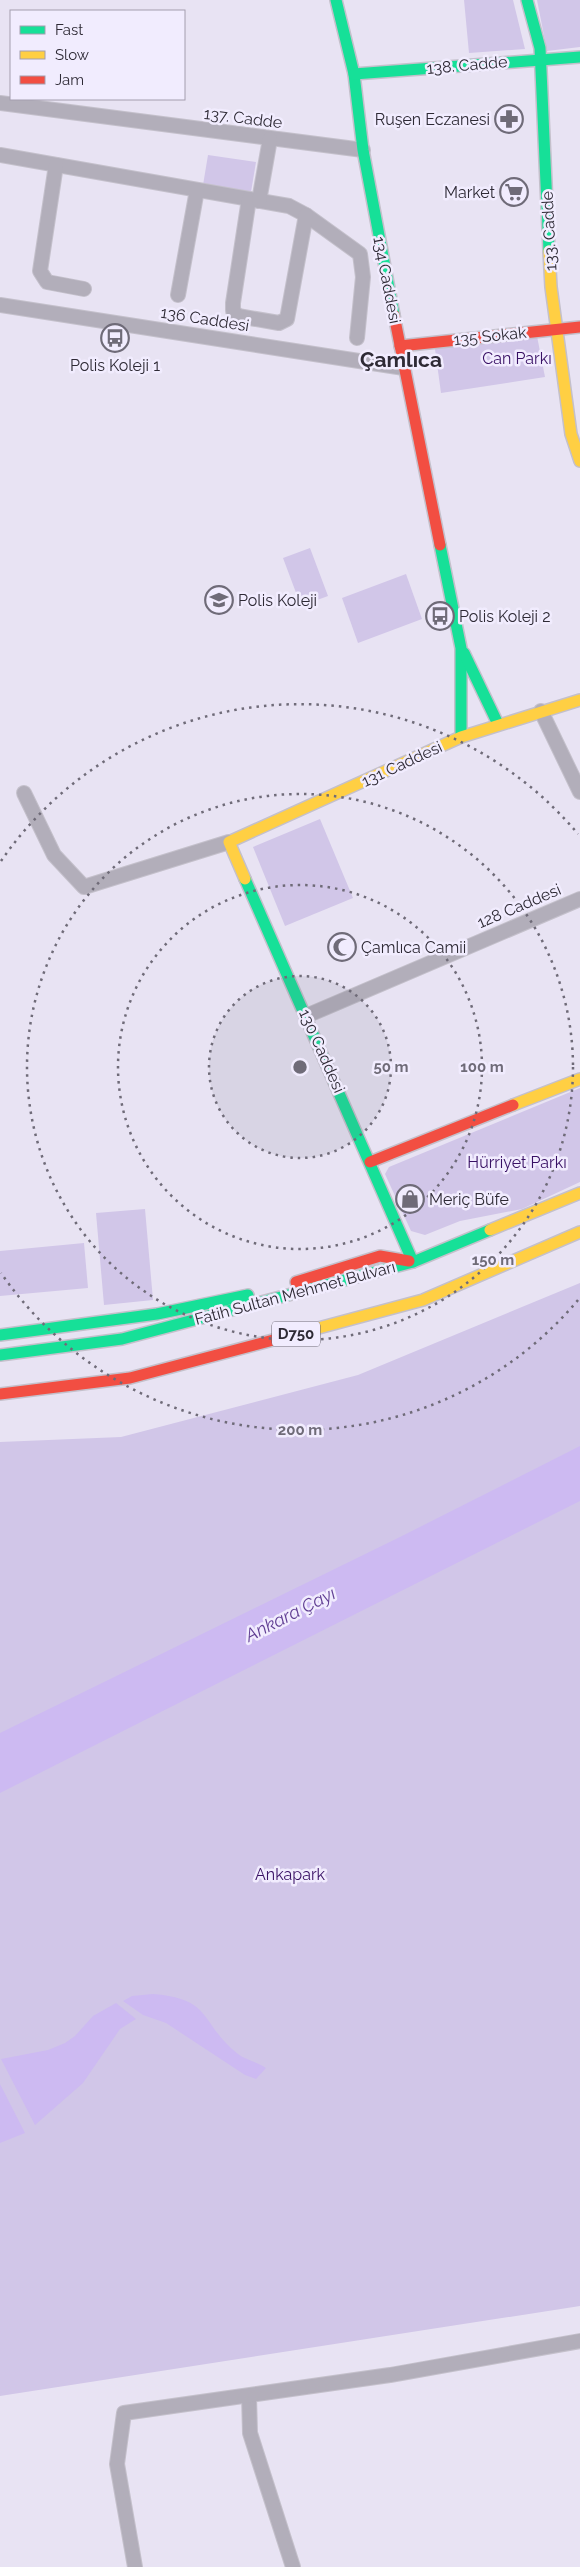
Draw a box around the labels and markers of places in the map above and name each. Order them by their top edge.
pharmacy icon: Ruşen Eczanesi [494,104,524,134]
place label: Ruşen Eczanesi [375,110,490,129]
supermarket icon: Market [499,177,529,207]
place label: Market [444,183,496,202]
bus stop icon: Polis Koleji 1 [100,323,130,353]
place label: Polis Koleji 1 [70,356,160,375]
school or university icon: Polis Koleji [204,585,234,615]
place label: Polis Koleji [238,591,317,610]
bus stop icon: Polis Koleji 2 [425,601,455,631]
place label: Polis Koleji 2 [459,607,551,626]
mosque icon: Çamlıca Camii [327,932,357,962]
place label: Çamlıca Camii [361,938,466,957]
centre of rings [291,1058,309,1076]
shop icon: Meriç Büfe [395,1184,425,1214]
place label: Meriç Büfe [429,1190,509,1209]

